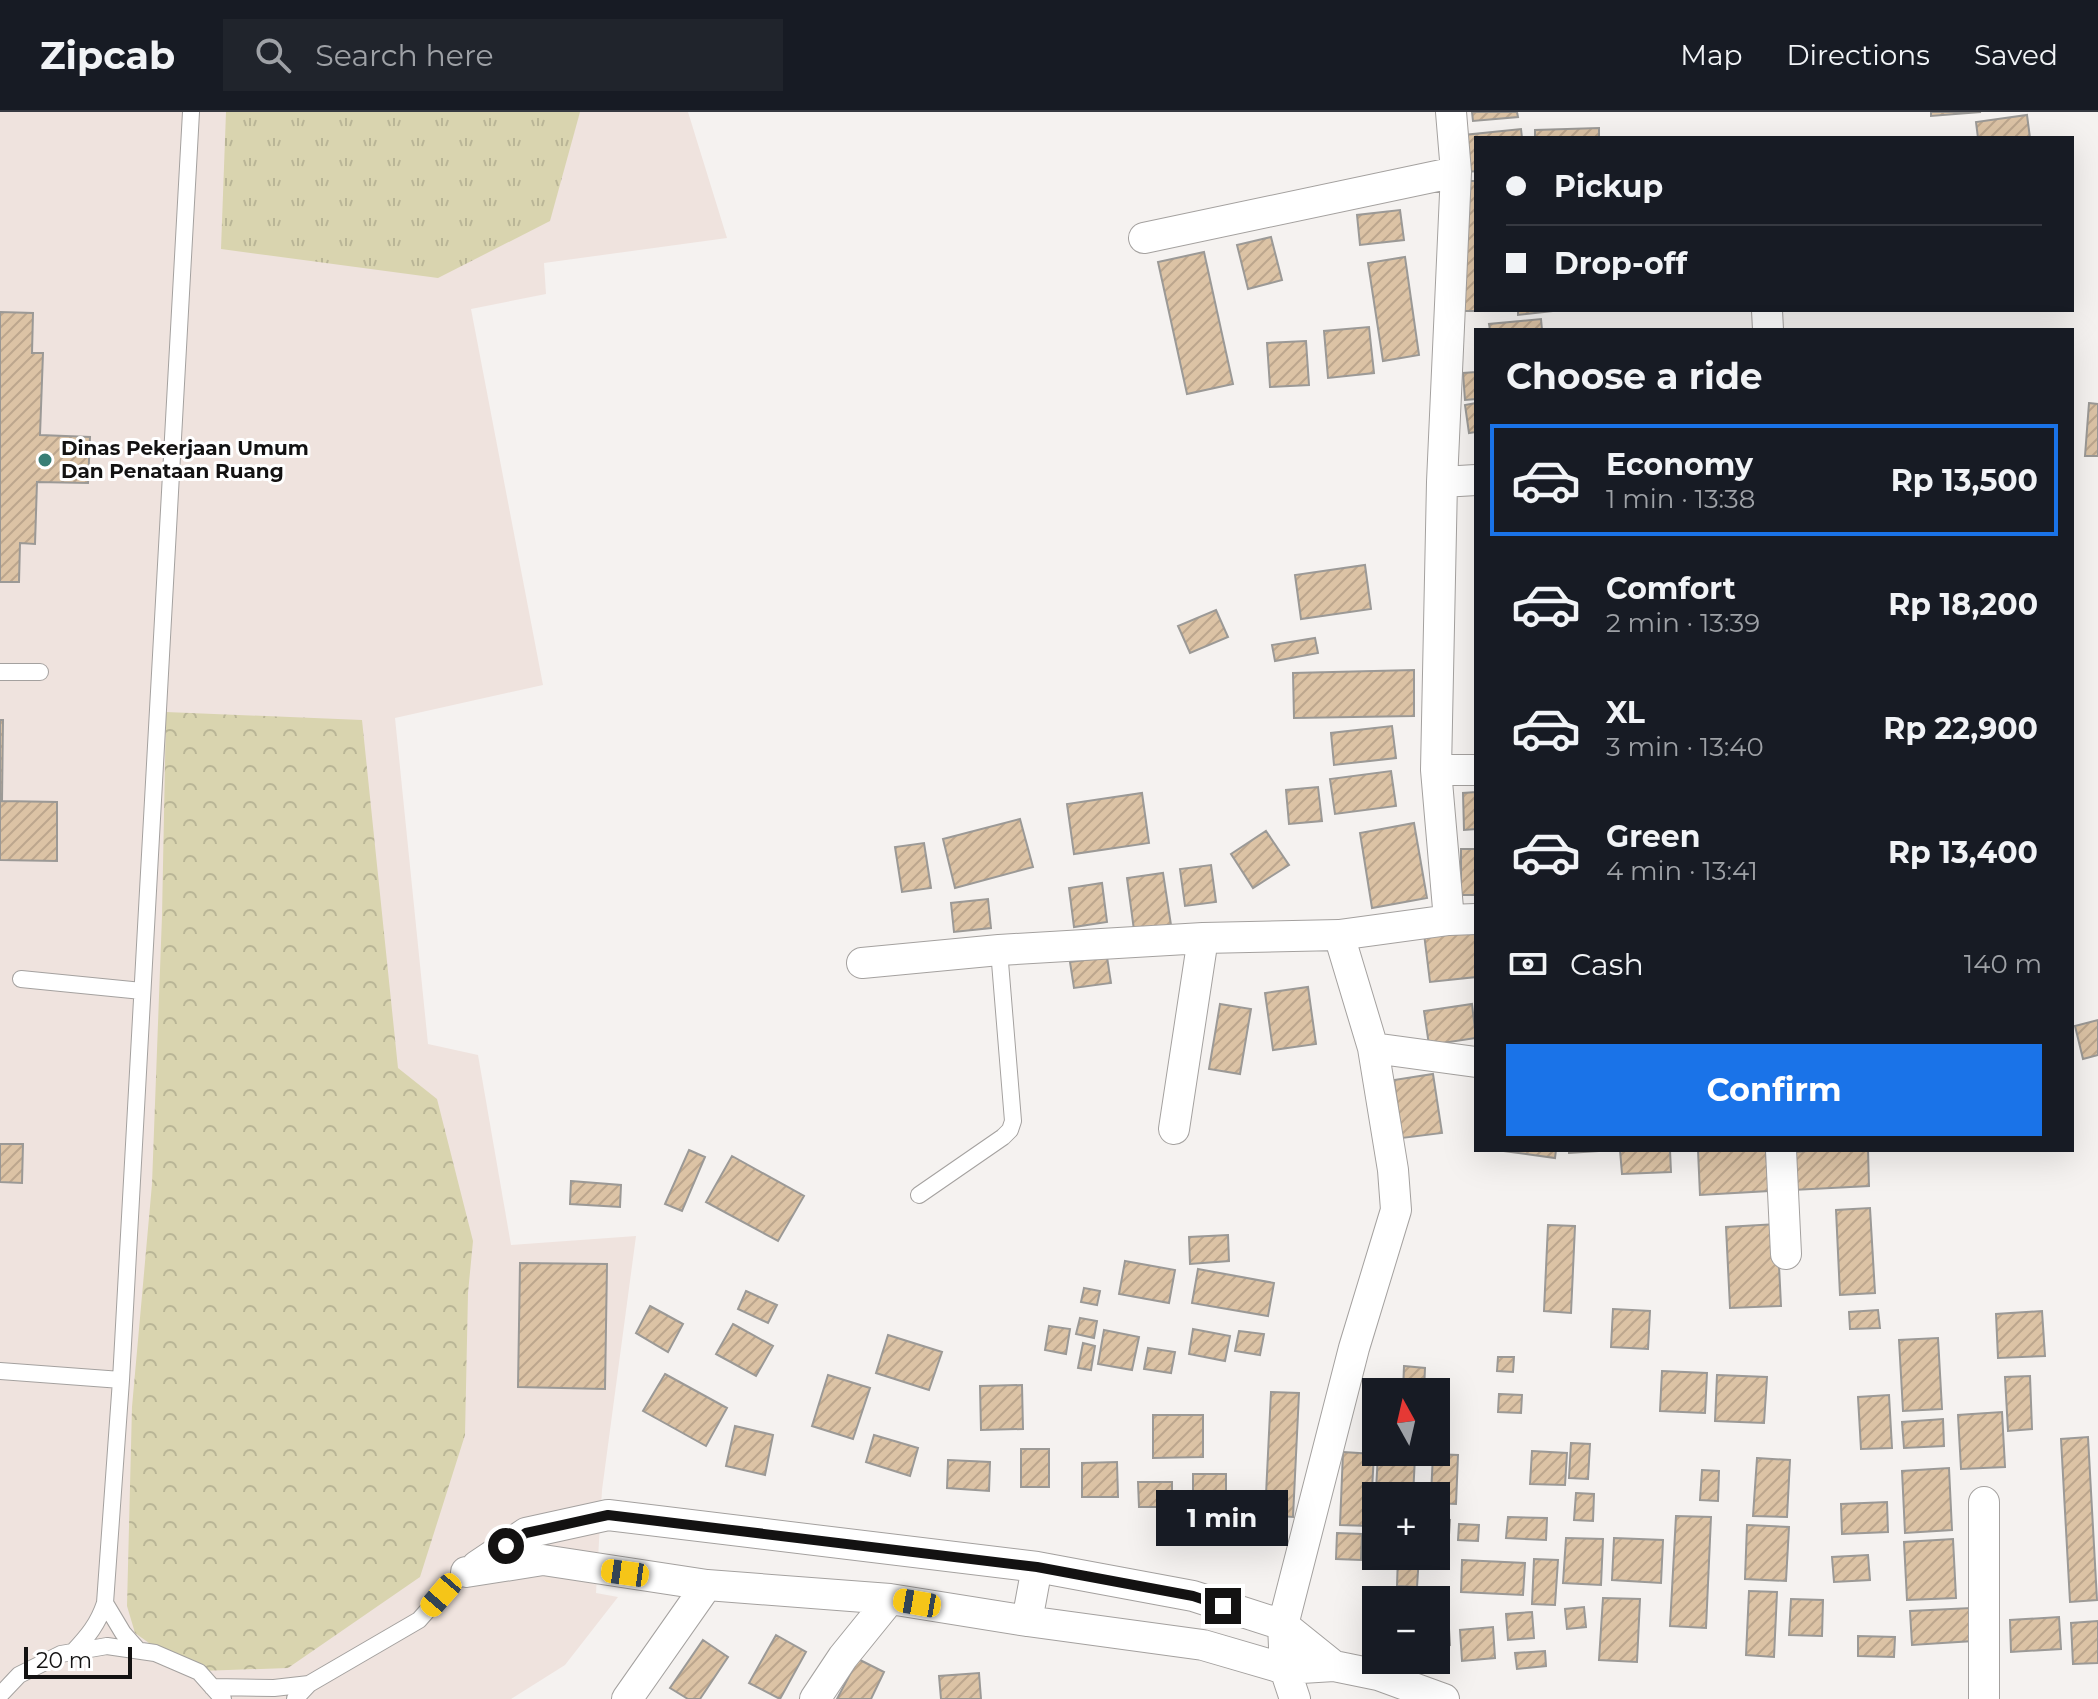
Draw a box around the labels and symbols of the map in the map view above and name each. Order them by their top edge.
place label: Dinas Pekerjaan Umum Dan Penataan Ruang [61,436,309,483]
marker: Dinas Pekerjaan Umum Dan Penataan Ruang [36,451,54,469]
north arrow [1362,1378,1450,1466]
callout: 1 min [1157,1490,1289,1546]
route start [488,1528,524,1564]
car [600,1558,650,1588]
car [416,1569,466,1621]
car [891,1587,943,1619]
route end [1205,1588,1241,1624]
scale bar [24,1643,132,1679]

